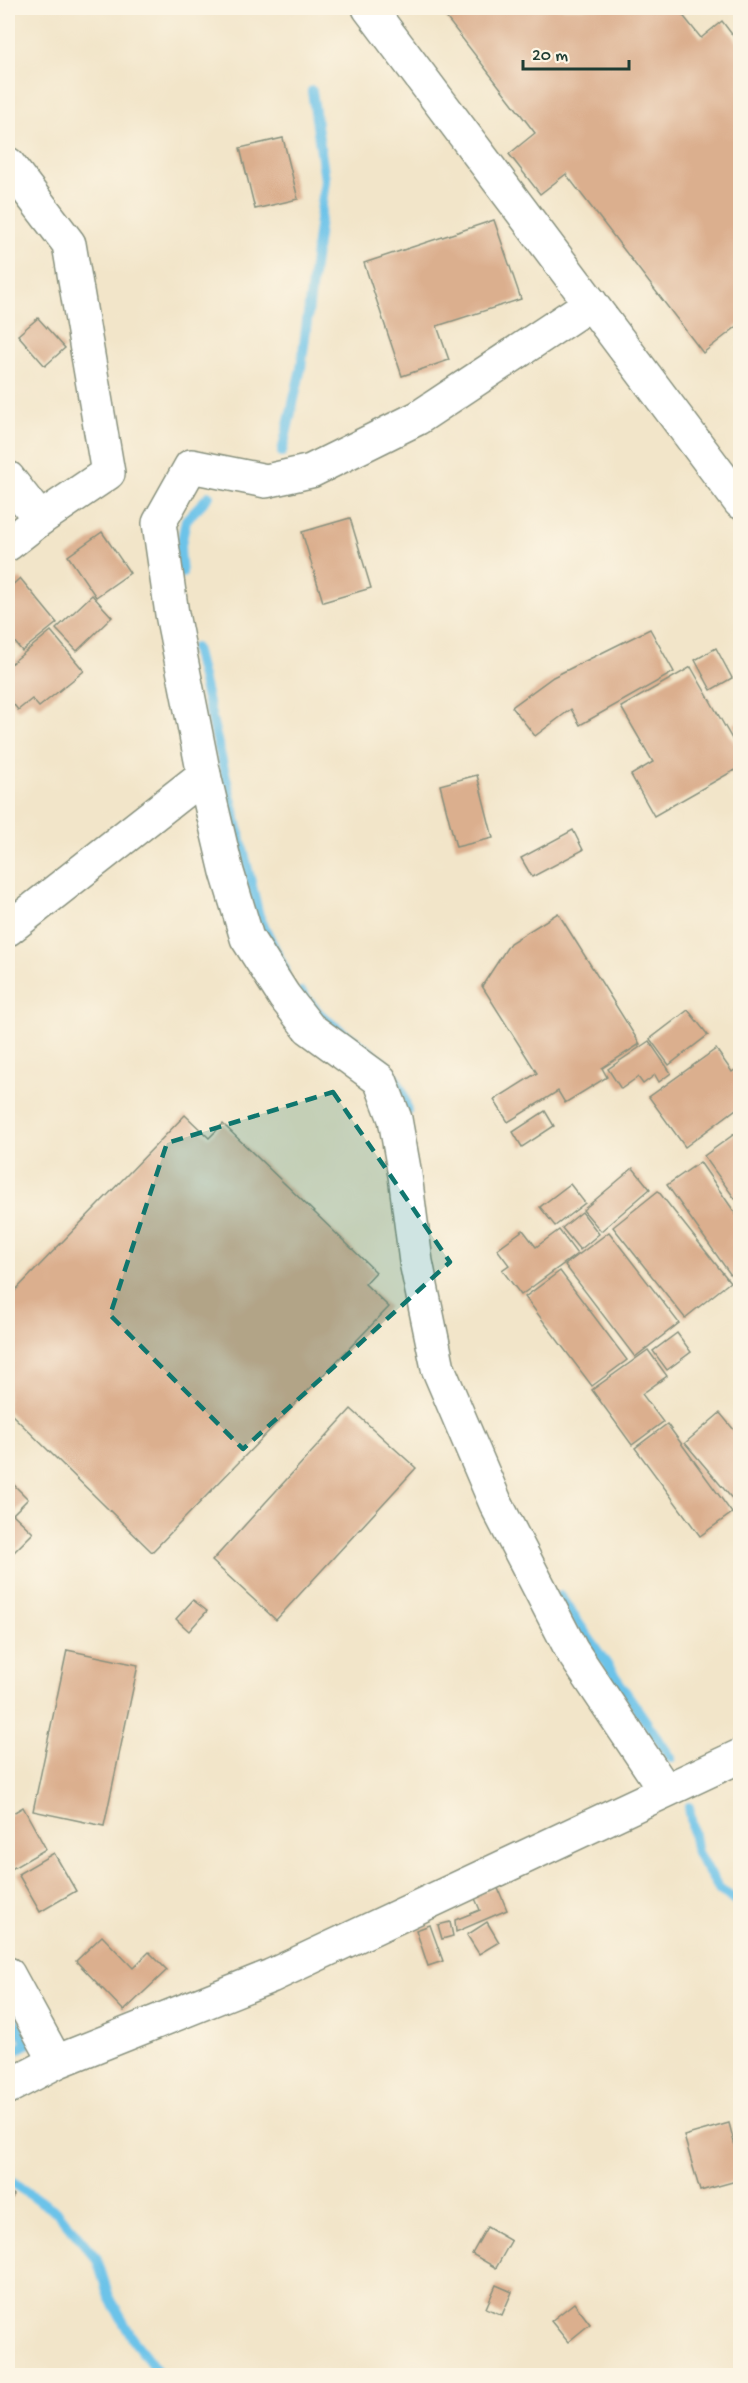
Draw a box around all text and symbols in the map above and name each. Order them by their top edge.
scale bar [523,33,630,71]
text: 20 m [532,46,568,67]

